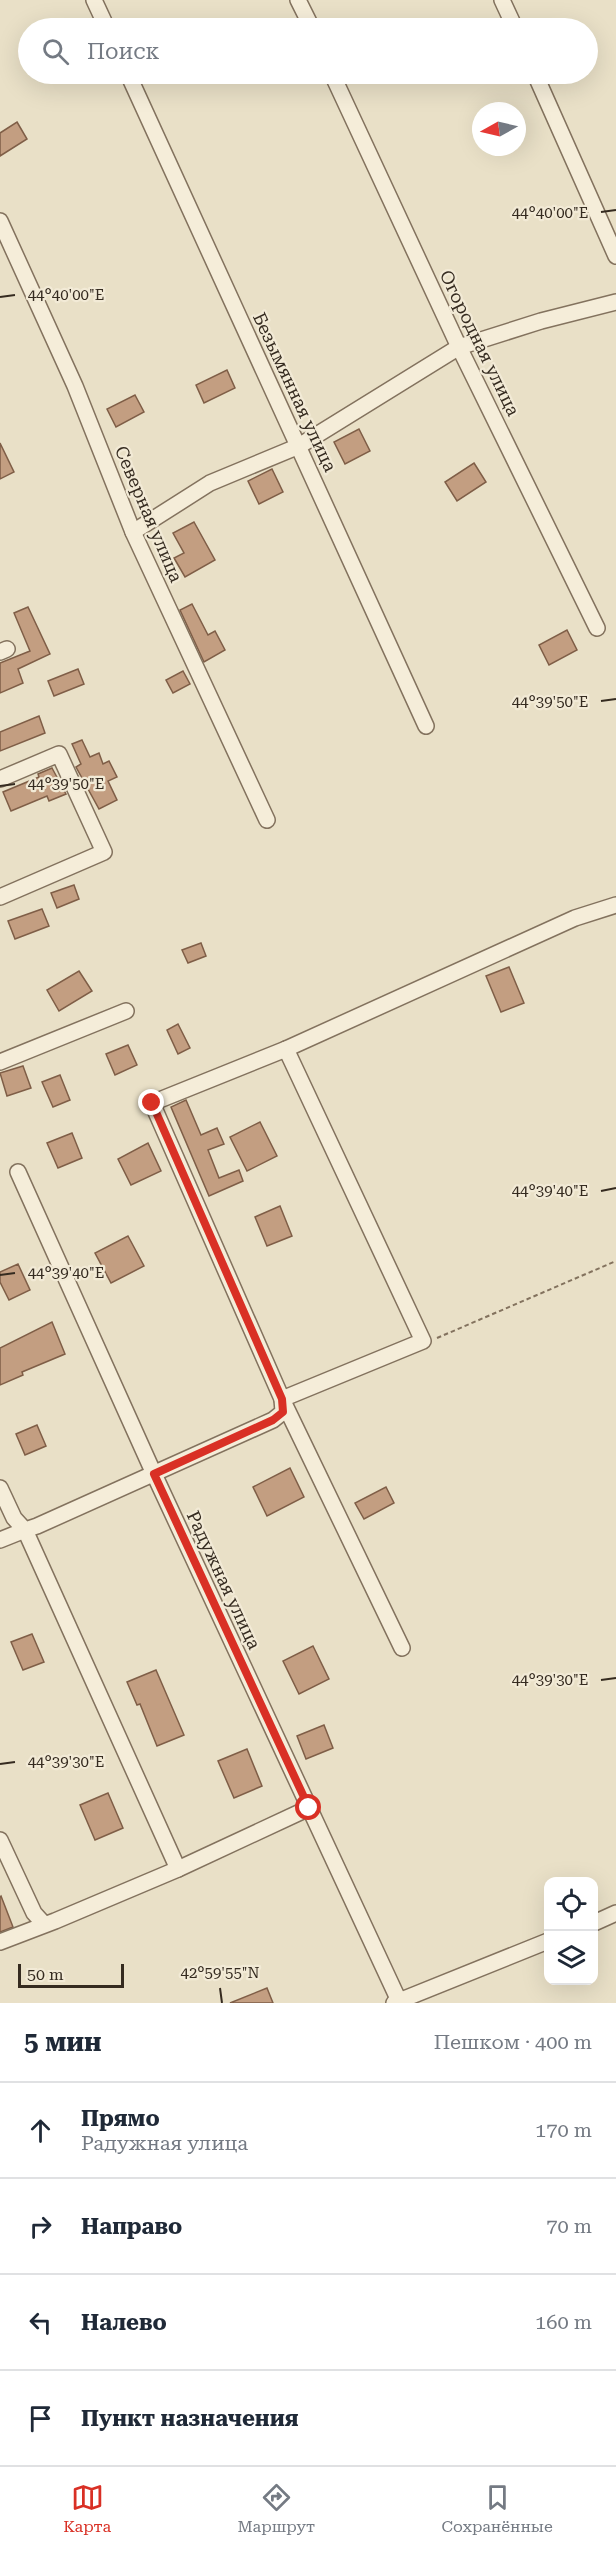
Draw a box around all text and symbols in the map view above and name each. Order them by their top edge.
search box [18,18,598,84]
icon: search [39,35,72,68]
text: Поиск [87,39,159,64]
north arrow [472,102,526,156]
text: 44°40'00"E [512,204,588,222]
street label: Огородная улица [436,267,525,420]
text: 44°40'00"E [28,286,104,304]
street label: Безымянная улица [249,309,341,475]
street label: Северная улица [111,443,187,586]
text: 44°39'50"E [512,693,588,711]
text: 44°39'50"E [28,775,104,793]
route end [138,1089,164,1115]
text: 44°39'40"E [512,1182,588,1200]
text: 44°39'40"E [28,1264,104,1282]
street label: Радужная улица [183,1507,265,1653]
text: 44°39'30"E [512,1671,588,1689]
text: 44°39'30"E [28,1753,104,1771]
route start [295,1794,321,1820]
map controls [544,1877,598,1985]
button: locate [544,1877,598,1931]
button: layers [544,1931,598,1985]
scale bar [18,1961,124,1988]
text: 42°59'55"N [180,1964,260,1982]
text: 50 m [27,1965,64,1984]
text: 5 мин [24,2027,102,2057]
text: Пешком · 400 m [434,2030,592,2054]
text: Прямо [81,2106,160,2131]
icon: ahead [24,2114,57,2147]
text: 170 m [535,2118,592,2142]
text: Радужная улица [81,2131,248,2155]
icon: right [24,2210,57,2243]
text: Направо [81,2214,182,2239]
text: 70 m [546,2214,592,2238]
icon: left [24,2306,57,2339]
text: Налево [81,2310,167,2335]
text: 160 m [535,2310,592,2334]
icon: arrive [24,2402,57,2435]
text: Пункт назначения [81,2406,299,2431]
tab: Карта [63,2481,111,2536]
tab: Маршрут [238,2481,315,2536]
tab: Сохранённые [441,2481,553,2536]

